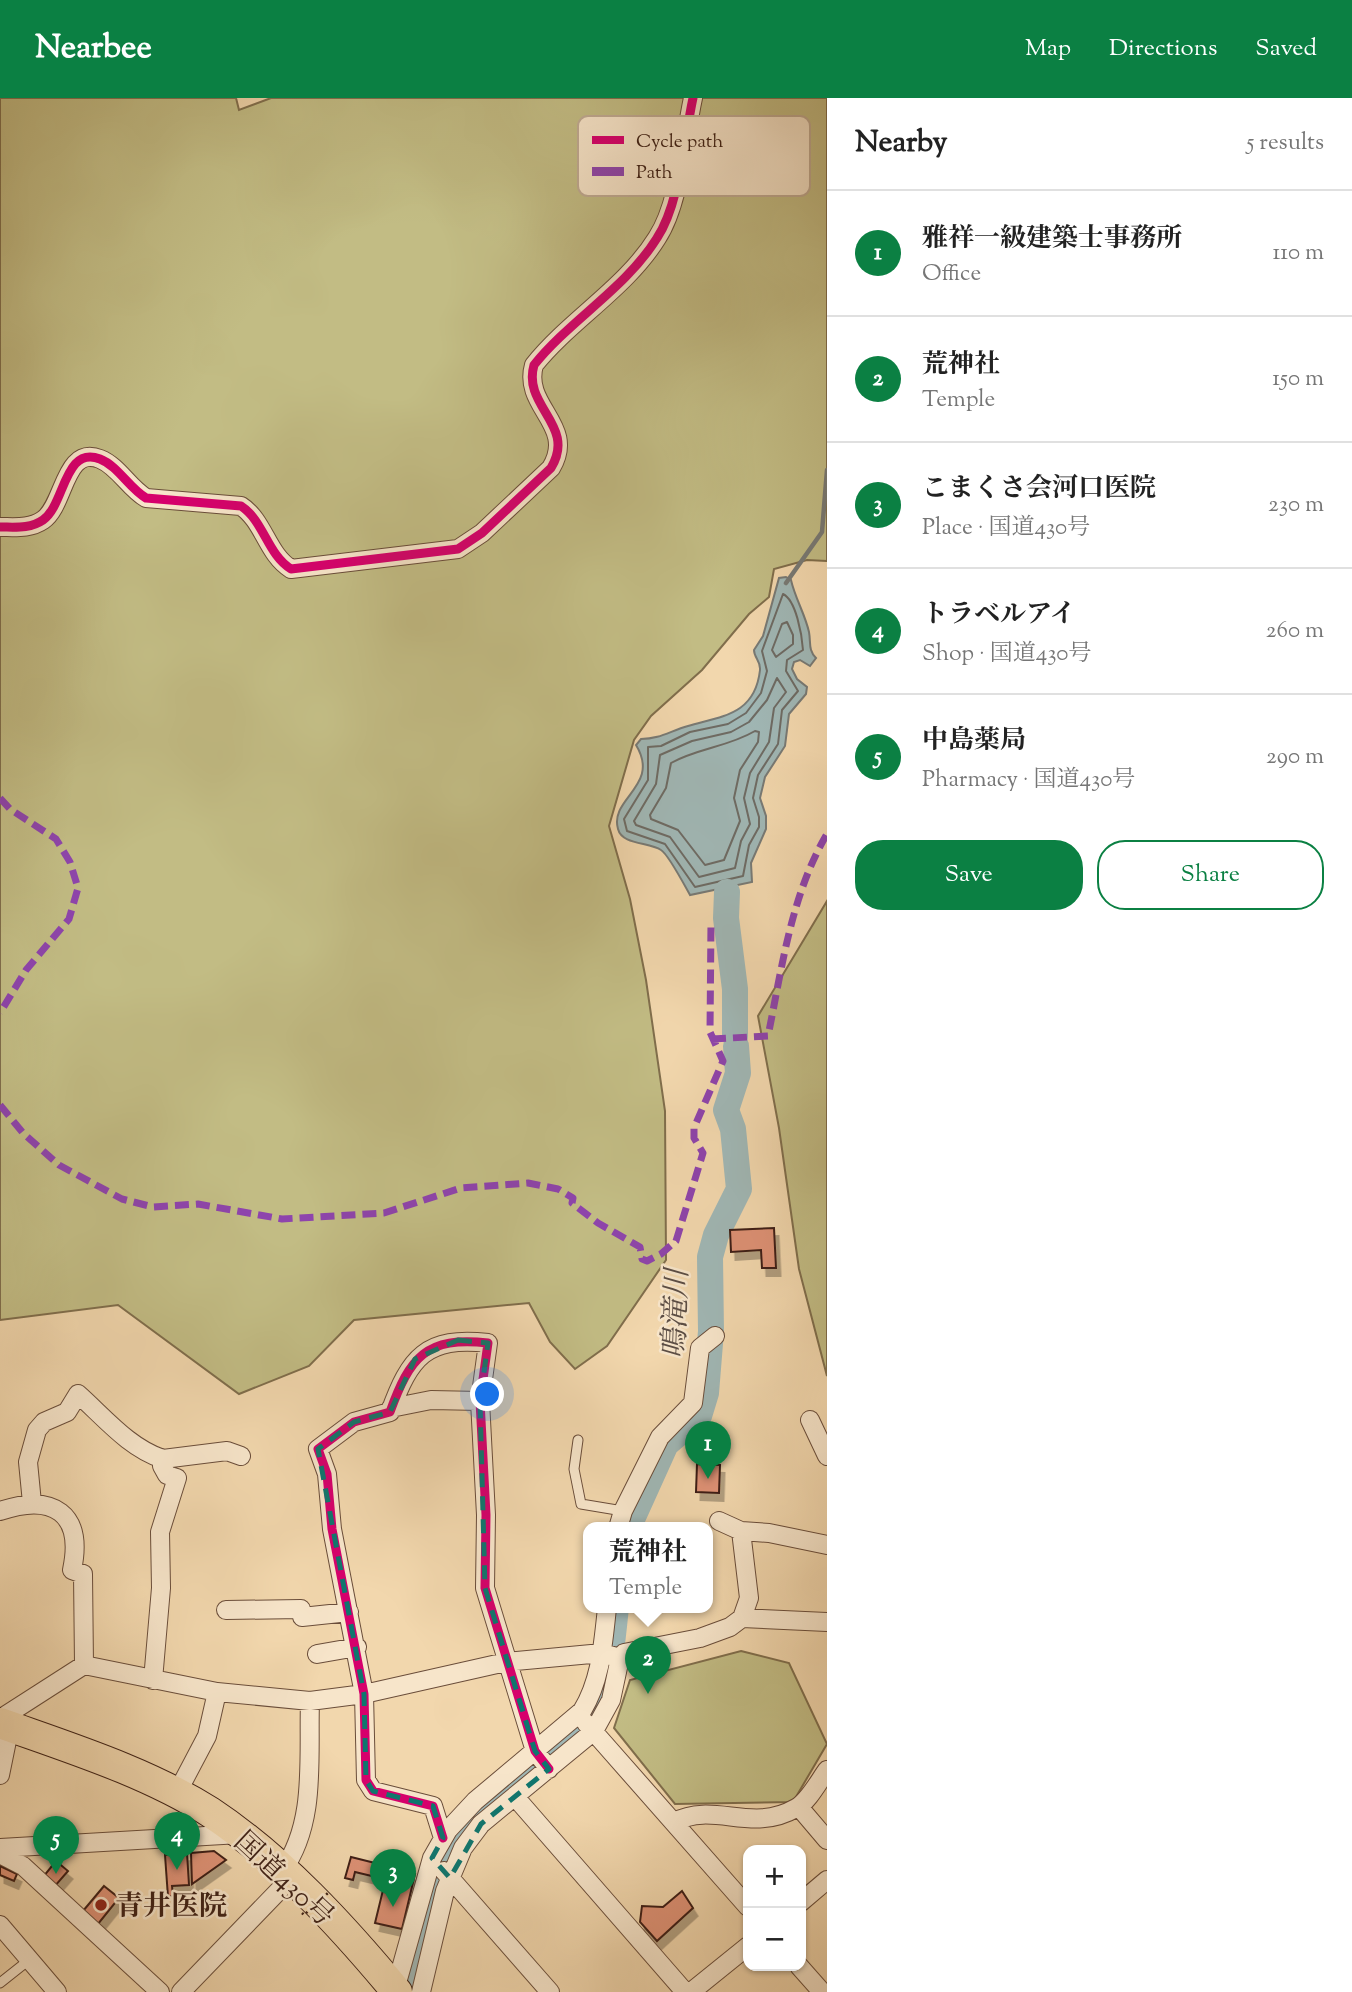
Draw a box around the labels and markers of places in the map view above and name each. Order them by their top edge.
pin: 1 [685,1421,731,1479]
pin: 2 [625,1636,671,1694]
pin: 4 [154,1812,200,1870]
pin: 5 [33,1816,79,1874]
pin: 3 [370,1849,416,1907]
place label: 青井医院 [115,1888,227,1928]
marker: 青井医院 [93,1897,109,1913]

